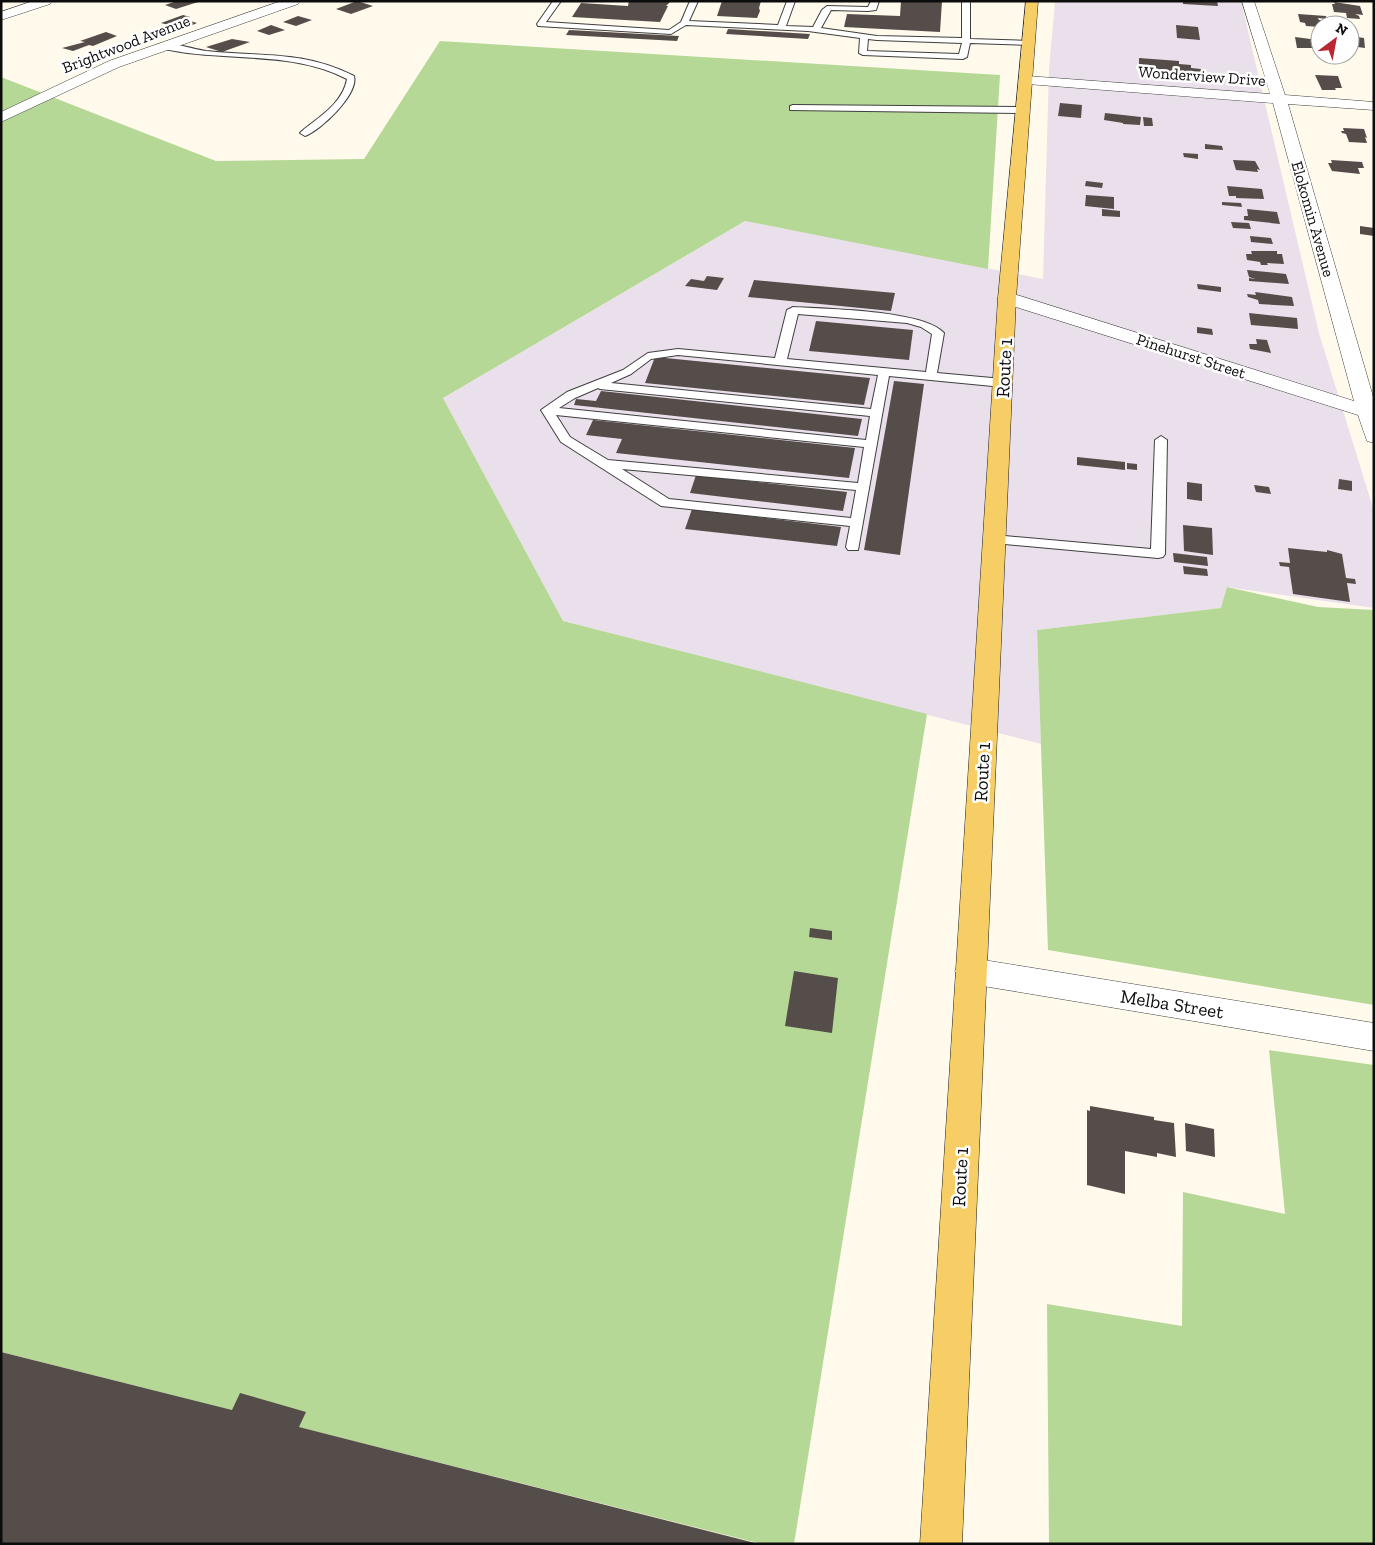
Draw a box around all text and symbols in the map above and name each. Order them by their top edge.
street label: Brightwood Avenue [59,11,193,77]
north arrow [1310,15,1360,65]
text: N [1333,19,1351,40]
street label: Wonderview Drive [1138,62,1266,90]
street label: Elokomin Avenue [1287,159,1339,279]
street label: Pinehurst Street [1134,329,1248,383]
street label: Route 1 [991,338,1017,398]
street label: Route 1 [969,742,995,802]
street label: Melba Street [1119,985,1225,1023]
street label: Route 1 [947,1147,973,1207]

